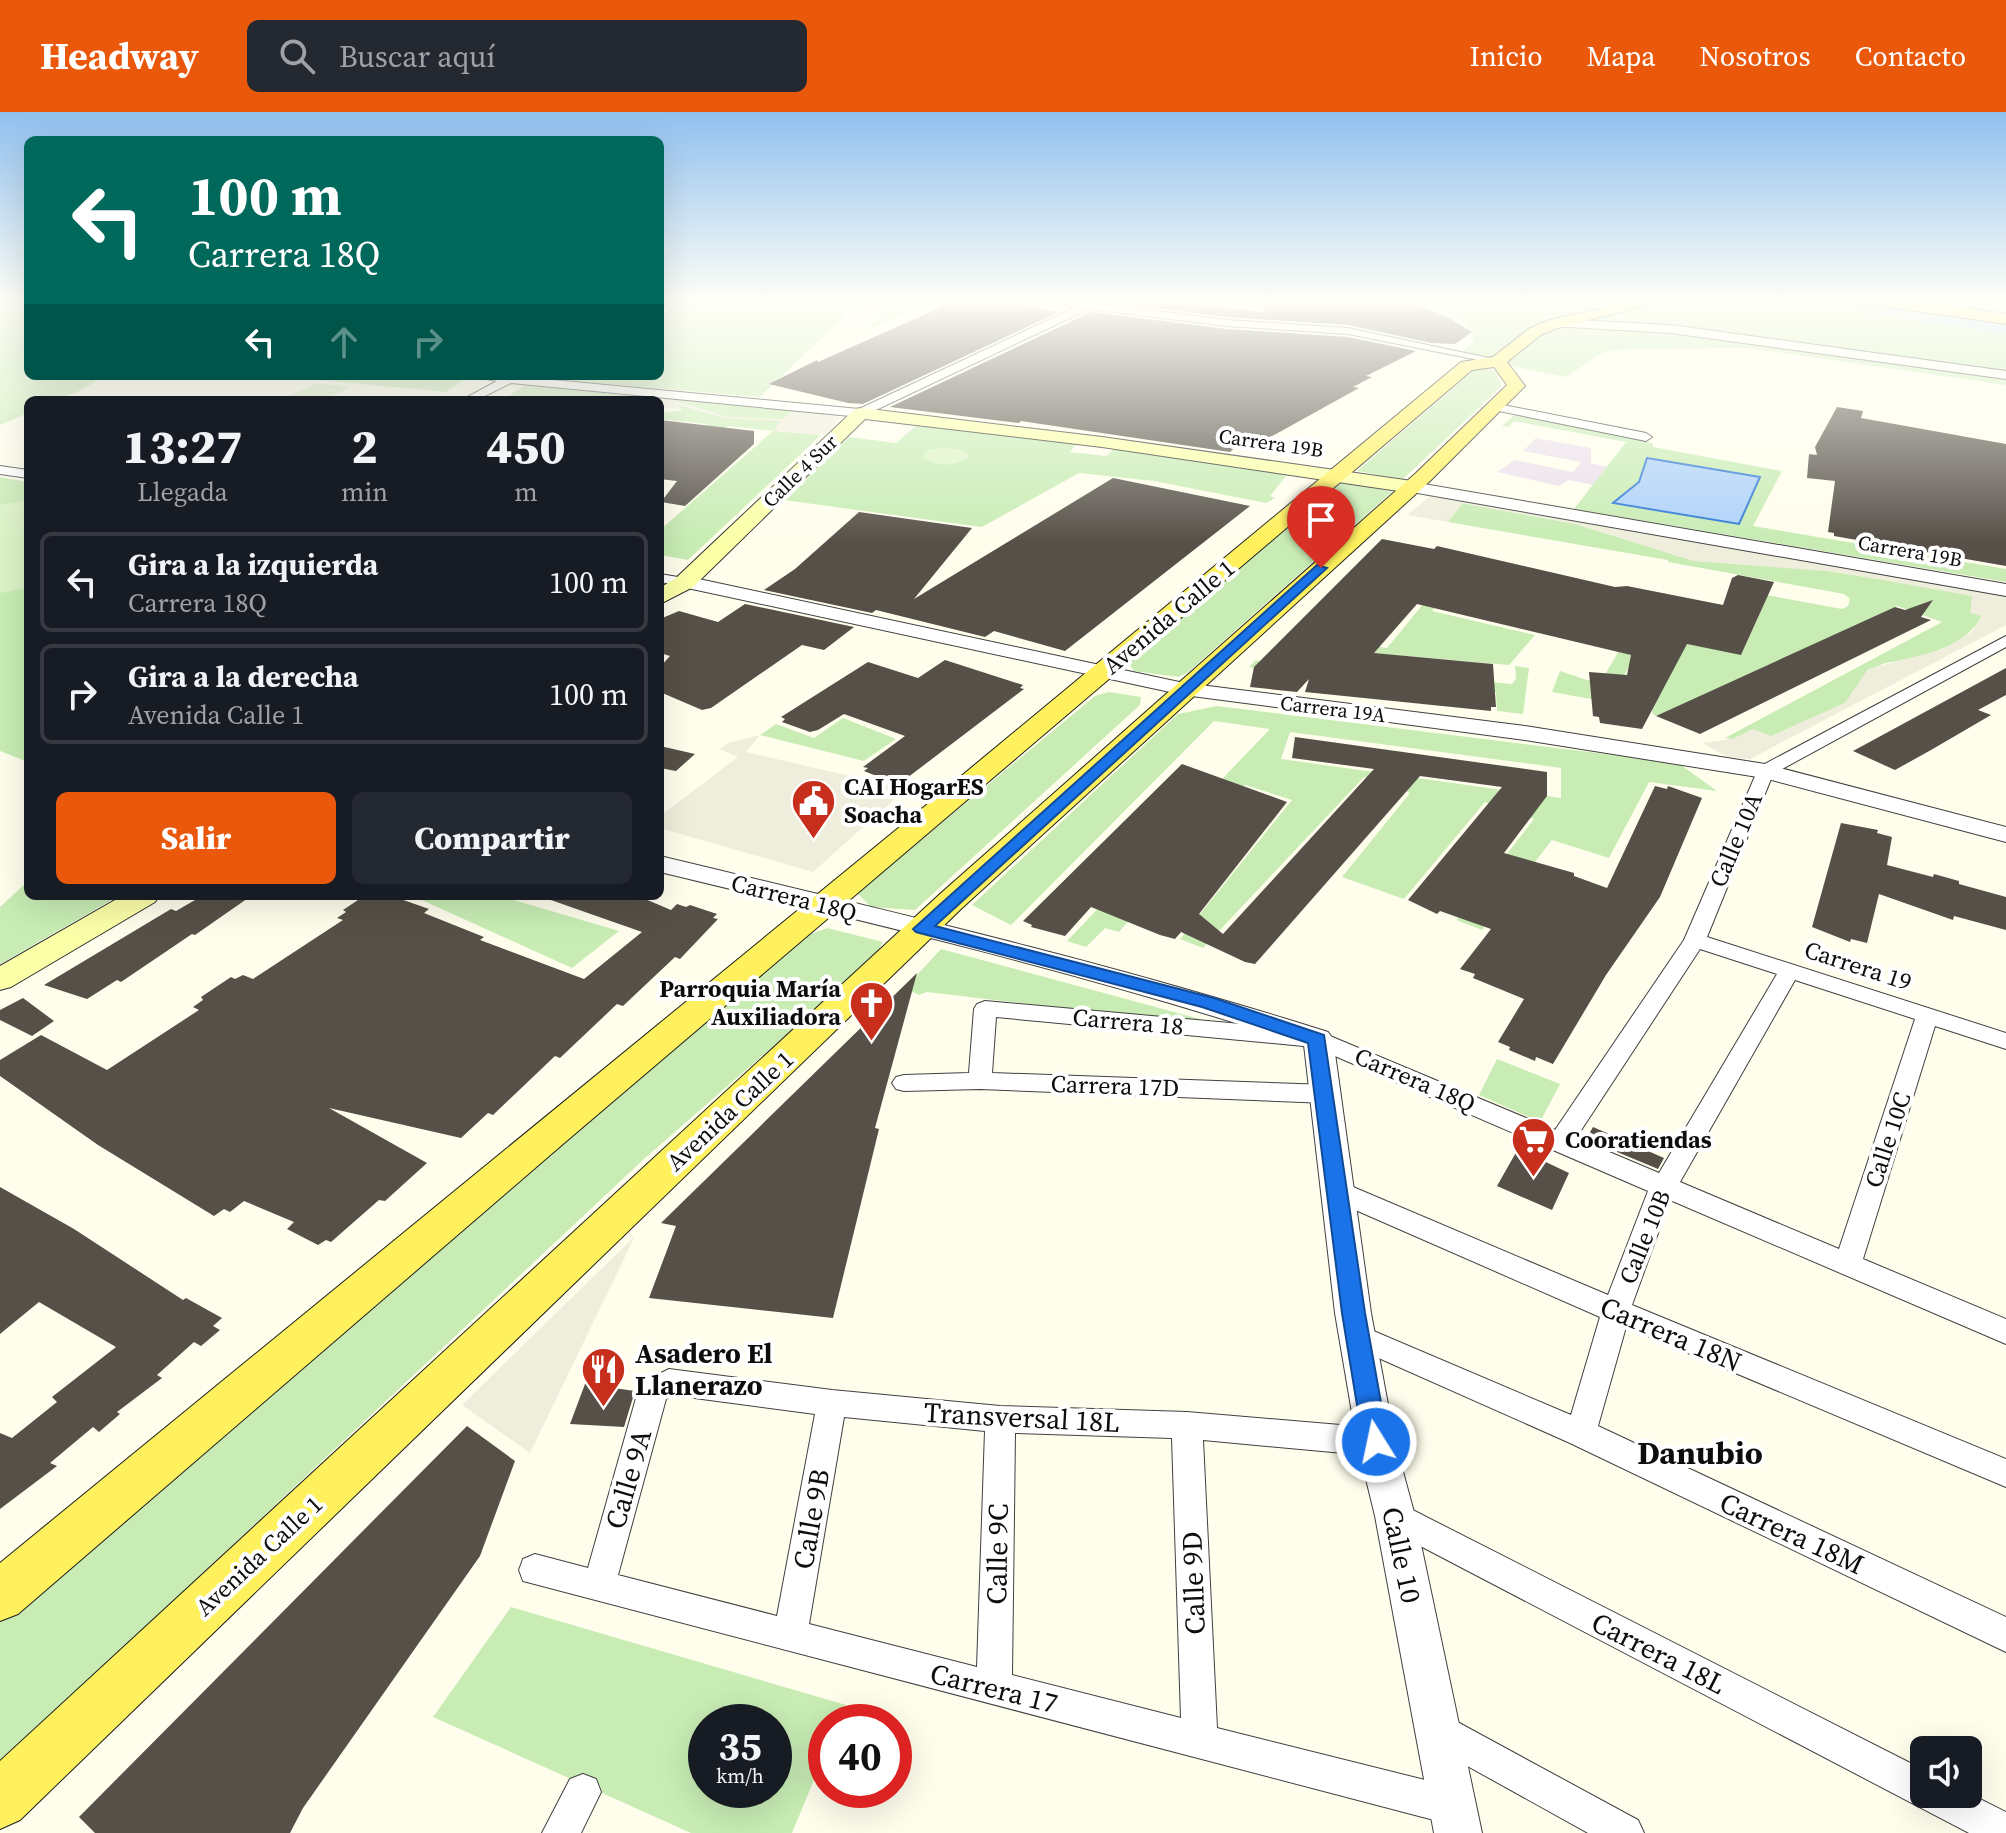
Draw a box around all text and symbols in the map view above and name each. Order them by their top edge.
search box [247,20,807,92]
text: Headway [40,30,199,82]
icon: search [275,34,319,78]
text: Buscar aquí [339,36,496,77]
text: Inicio [1470,37,1543,75]
text: Mapa [1587,37,1656,75]
text: Nosotros [1700,37,1811,75]
text: Contacto [1855,37,1966,75]
text: 100 m [188,157,342,234]
icon: left [56,168,160,272]
text: Carrera 18Q [188,230,380,279]
icon: left [238,320,282,364]
icon: ahead [322,320,366,364]
icon: right [406,320,450,364]
text: 13:27 [122,413,243,479]
text: 2 [351,413,378,479]
text: 450 [486,413,566,479]
street label: Carrera 19B [1217,422,1325,464]
street label: Calle 4 Sur [756,428,844,514]
text: Llegada [137,474,228,510]
text: min [341,474,388,510]
text: m [514,474,538,510]
pin [1287,486,1355,568]
icon: arrive [1299,498,1343,542]
street label: Carrera 19B [1856,528,1964,574]
text: Gira a la izquierda [128,544,378,585]
street label: Avenida Calle 1 [1096,552,1242,682]
icon: left [60,560,104,604]
text: 100 m [549,562,628,603]
text: Carrera 18Q [128,585,267,621]
text: Gira a la derecha [128,656,359,697]
icon: right [60,672,104,716]
text: 100 m [549,674,628,715]
street label: Carrera 19A [1279,689,1388,729]
text: Avenida Calle 1 [128,697,304,733]
place label: CAI HogarES Soacha [844,770,984,831]
public building icon: CAI HogarES Soacha [789,777,837,840]
street label: Calle 10A [1701,788,1770,892]
button: Salir [56,792,336,884]
button: Compartir [352,792,632,884]
street label: Carrera 18Q [728,866,860,929]
street label: Carrera 19 [1800,933,1916,998]
place label: Parroquia María Auxiliadora [659,972,841,1033]
church icon: Parroquia María Auxiliadora [848,979,896,1042]
street label: Carrera 18 [1071,1000,1185,1043]
street label: Carrera 18Q [1350,1039,1481,1120]
street label: Avenida Calle 1 [659,1043,800,1178]
street label: Carrera 17D [1050,1067,1180,1104]
street label: Calle 10C [1857,1088,1918,1192]
supermarket icon: Cooratiendas [1510,1116,1558,1179]
place label: Cooratiendas [1565,1123,1712,1156]
street label: Calle 10B [1611,1185,1678,1289]
street label: Carrera 18N [1594,1287,1748,1381]
place label: Asadero El Llanerazo [635,1334,773,1404]
restaurant icon: Asadero El Llanerazo [580,1345,628,1408]
street label: Transversal 18L [923,1393,1121,1441]
position arrow [1334,1400,1418,1484]
street label: Calle 9A [596,1424,660,1533]
district label: Danubio [1637,1431,1763,1475]
street label: Calle 9B [784,1466,838,1572]
street label: Carrera 18M [1714,1483,1870,1583]
street label: Avenida Calle 1 [188,1488,329,1623]
street label: Calle 9C [977,1503,1017,1605]
street label: Calle 10 [1373,1503,1431,1607]
street label: Calle 9D [1172,1531,1214,1635]
street label: Carrera 18L [1585,1603,1733,1703]
street label: Carrera 17 [926,1654,1062,1722]
speed limit sign: 40 [808,1704,912,1808]
text: 35 [718,1719,762,1773]
map controls [1910,1736,1982,1808]
button: sound [1910,1736,1982,1808]
text: km/h [716,1762,764,1790]

